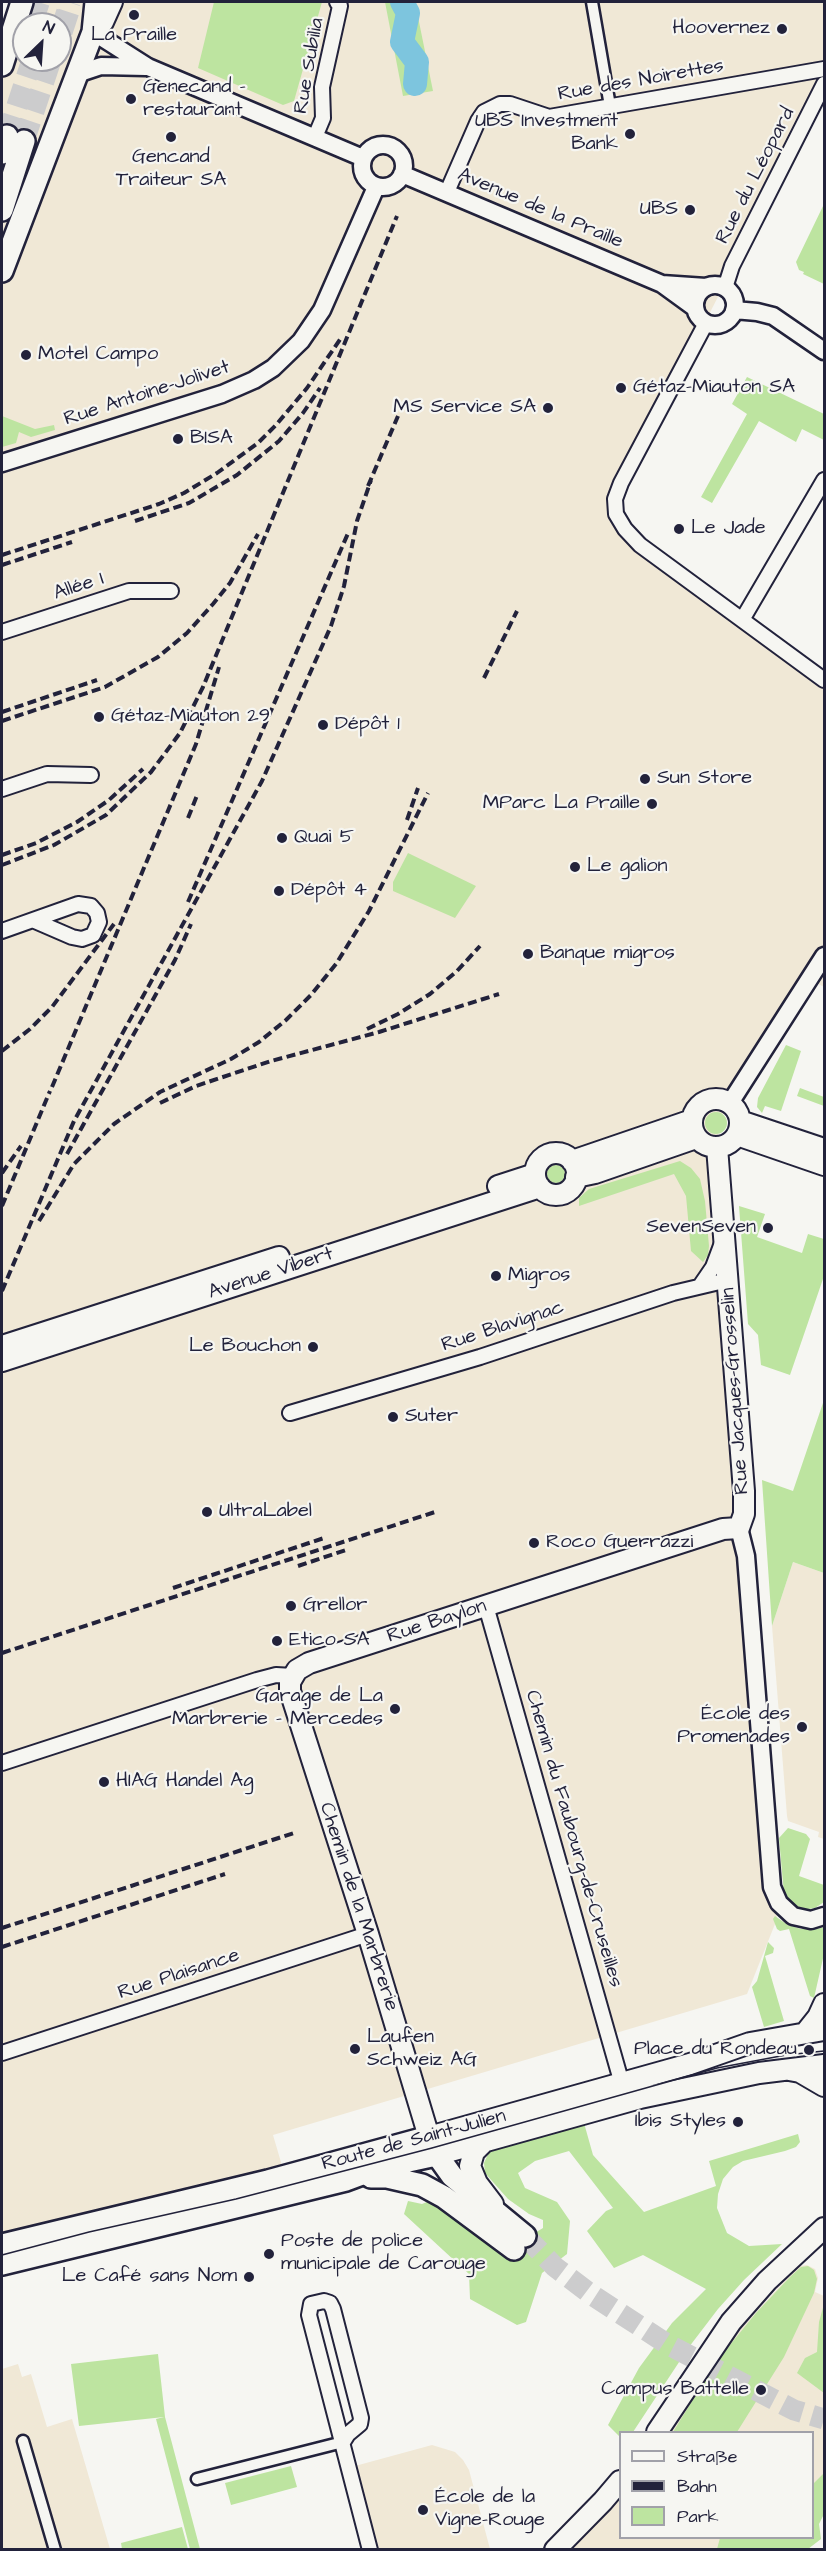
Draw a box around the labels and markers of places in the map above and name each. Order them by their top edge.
marker: La Praille [127,8,141,22]
place label: Hoovernez [672,17,770,41]
marker: Hoovernez [775,22,789,36]
place label: La Praille [91,24,177,48]
place label: Genecand - restaurant [143,76,246,123]
marker: Genecand - restaurant [124,92,138,106]
place label: UBS Investment Bank [475,110,618,157]
marker: UBS Investment Bank [623,127,637,141]
marker: Gencand Traiteur SA [164,130,178,144]
place label: Gencand Traiteur SA [116,146,226,193]
place label: UBS [640,198,678,222]
marker: UBS [683,203,697,217]
place label: Motel Campo [38,343,158,367]
marker: Motel Campo [19,348,33,362]
place label: Gétaz-Miauton SA [633,376,795,400]
marker: Gétaz-Miauton SA [614,381,628,395]
place label: MS Service SA [393,396,536,420]
marker: MS Service SA [541,401,555,415]
place label: BISA [190,427,233,451]
marker: BISA [171,432,185,446]
place label: Le Jade [691,517,766,541]
marker: Le Jade [672,522,686,536]
place label: Gétaz-Miauton 29 [111,705,270,729]
marker: Gétaz-Miauton 29 [92,710,106,724]
place label: Dépôt 1 [335,713,400,737]
marker: Dépôt 1 [316,718,330,732]
place label: Sun Store [657,767,752,791]
marker: Sun Store [638,772,652,786]
place label: MParc La Praille [483,792,640,816]
marker: MParc La Praille [645,797,659,811]
place label: Quai 5 [294,826,354,850]
marker: Quai 5 [275,831,289,845]
place label: Le galion [587,855,668,879]
marker: Le galion [568,860,582,874]
place label: Dépôt 4 [291,879,367,903]
marker: Dépôt 4 [272,884,286,898]
place label: Banque migros [540,942,675,966]
marker: Banque migros [521,947,535,961]
place label: SevenSeven [646,1216,756,1240]
marker: SevenSeven [761,1221,775,1235]
place label: Migros [508,1264,570,1288]
marker: Migros [489,1269,503,1283]
place label: Le Bouchon [189,1335,301,1359]
marker: Le Bouchon [306,1340,320,1354]
place label: Suter [405,1405,458,1429]
marker: Suter [386,1410,400,1424]
place label: UltraLabel [219,1500,312,1524]
marker: UltraLabel [200,1505,214,1519]
place label: Roco Guerrazzi [546,1531,693,1555]
marker: Roco Guerrazzi [527,1536,541,1550]
place label: Grellor [303,1594,367,1618]
marker: Grellor [284,1599,298,1613]
place label: Etico SA [289,1629,370,1653]
marker: Etico SA [270,1634,284,1648]
place label: Garage de La Marbrerie - Mercedes [172,1685,383,1732]
marker: Garage de La Marbrerie - Mercedes [388,1702,402,1716]
place label: École des Promenades [677,1703,790,1750]
marker: École des Promenades [795,1720,809,1734]
place label: HIAG Handel Ag [116,1770,253,1794]
marker: HIAG Handel Ag [97,1775,111,1789]
place label: Laufen Schweiz AG [367,2026,477,2073]
place label: Place du Rondeau [634,2038,797,2062]
marker: Laufen Schweiz AG [348,2042,362,2056]
marker: Place du Rondeau [802,2043,816,2057]
place label: Ibis Styles [635,2110,726,2134]
marker: Ibis Styles [731,2115,745,2129]
place label: Poste de police municipale de Carouge [281,2230,486,2277]
marker: Poste de police municipale de Carouge [262,2247,276,2261]
place label: Le Café sans Nom [62,2265,237,2289]
marker: Le Café sans Nom [242,2270,256,2284]
place label: Campus Battelle [601,2378,749,2402]
marker: Campus Battelle [754,2383,768,2397]
place label: École de la Vigne-Rouge [435,2486,545,2533]
marker: École de la Vigne-Rouge [416,2503,430,2517]

